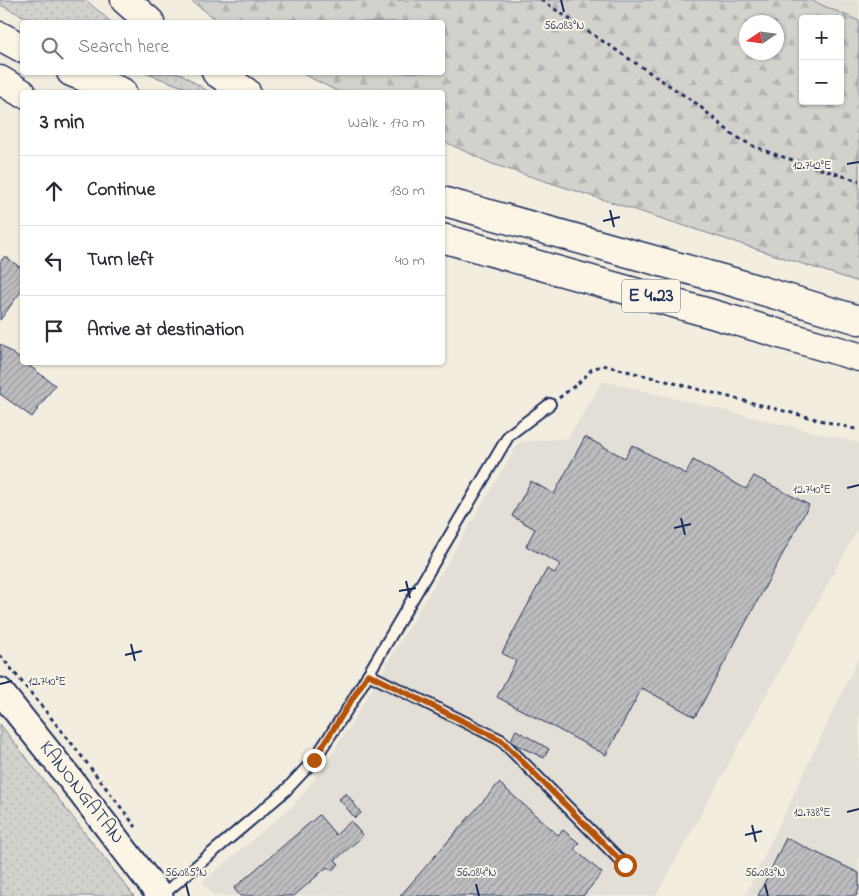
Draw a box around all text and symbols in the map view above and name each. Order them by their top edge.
north arrow [739,15,784,60]
map controls [799,15,844,105]
button: + [799,15,844,60]
text: 56.083°N [544,17,584,35]
search box [20,20,445,75]
icon: search [38,34,66,62]
text: Search here [78,34,169,61]
button: − [799,60,844,105]
text: 3 min [40,108,84,138]
text: Walk · 170 m [348,111,425,135]
text: 12.742°E [793,157,831,175]
icon: ahead [40,177,68,205]
text: Continue [87,177,155,204]
text: 130 m [390,179,425,203]
icon: left [40,247,68,275]
text: Turn left [87,247,154,274]
text: 40 m [395,249,425,273]
road number: E 4.23 [622,280,680,312]
icon: arrive [40,317,68,345]
text: Arrive at destination [87,317,244,344]
text: 12.740°E [793,481,831,499]
text: 12.740°E [28,673,66,691]
street label: KANONGATAN [31,735,131,851]
route end [303,749,326,772]
text: 12.738°E [793,804,831,822]
route start [614,854,637,877]
text: 56.085°N [165,864,207,882]
text: 56.084°N [456,864,496,882]
text: 56.083°N [745,864,785,882]

